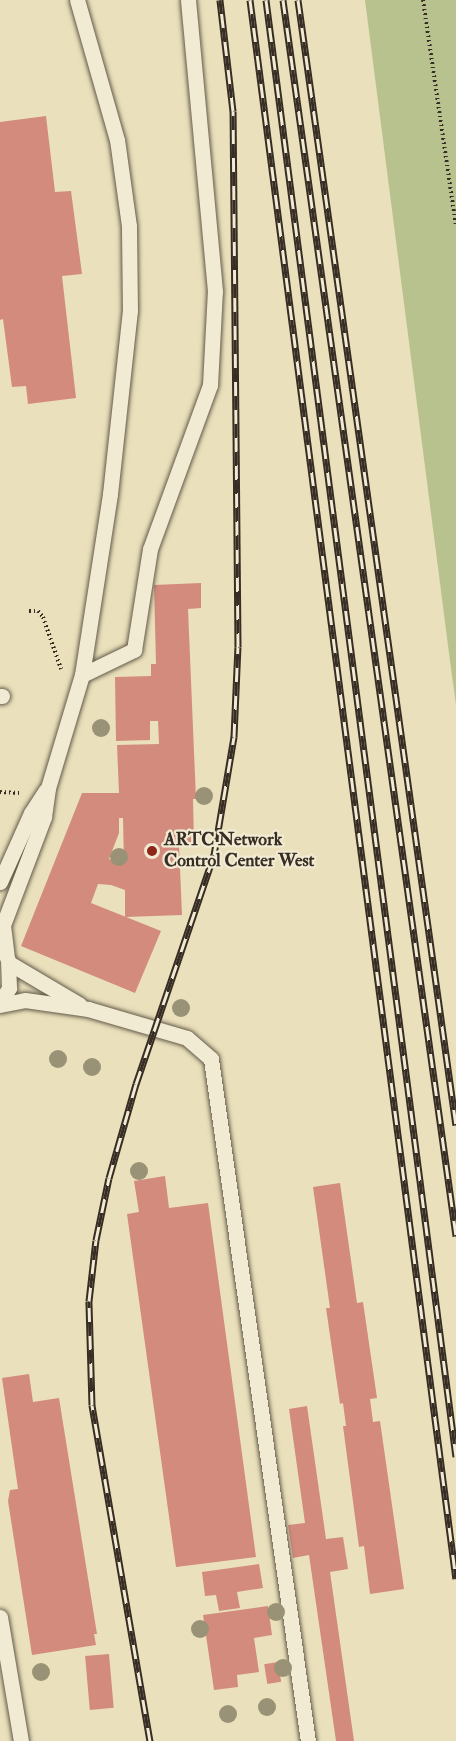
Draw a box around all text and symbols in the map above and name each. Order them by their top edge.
place label: ARTC Network Control Center West [164,830,314,872]
marker: ARTC Network Control Center West [145,844,159,858]

